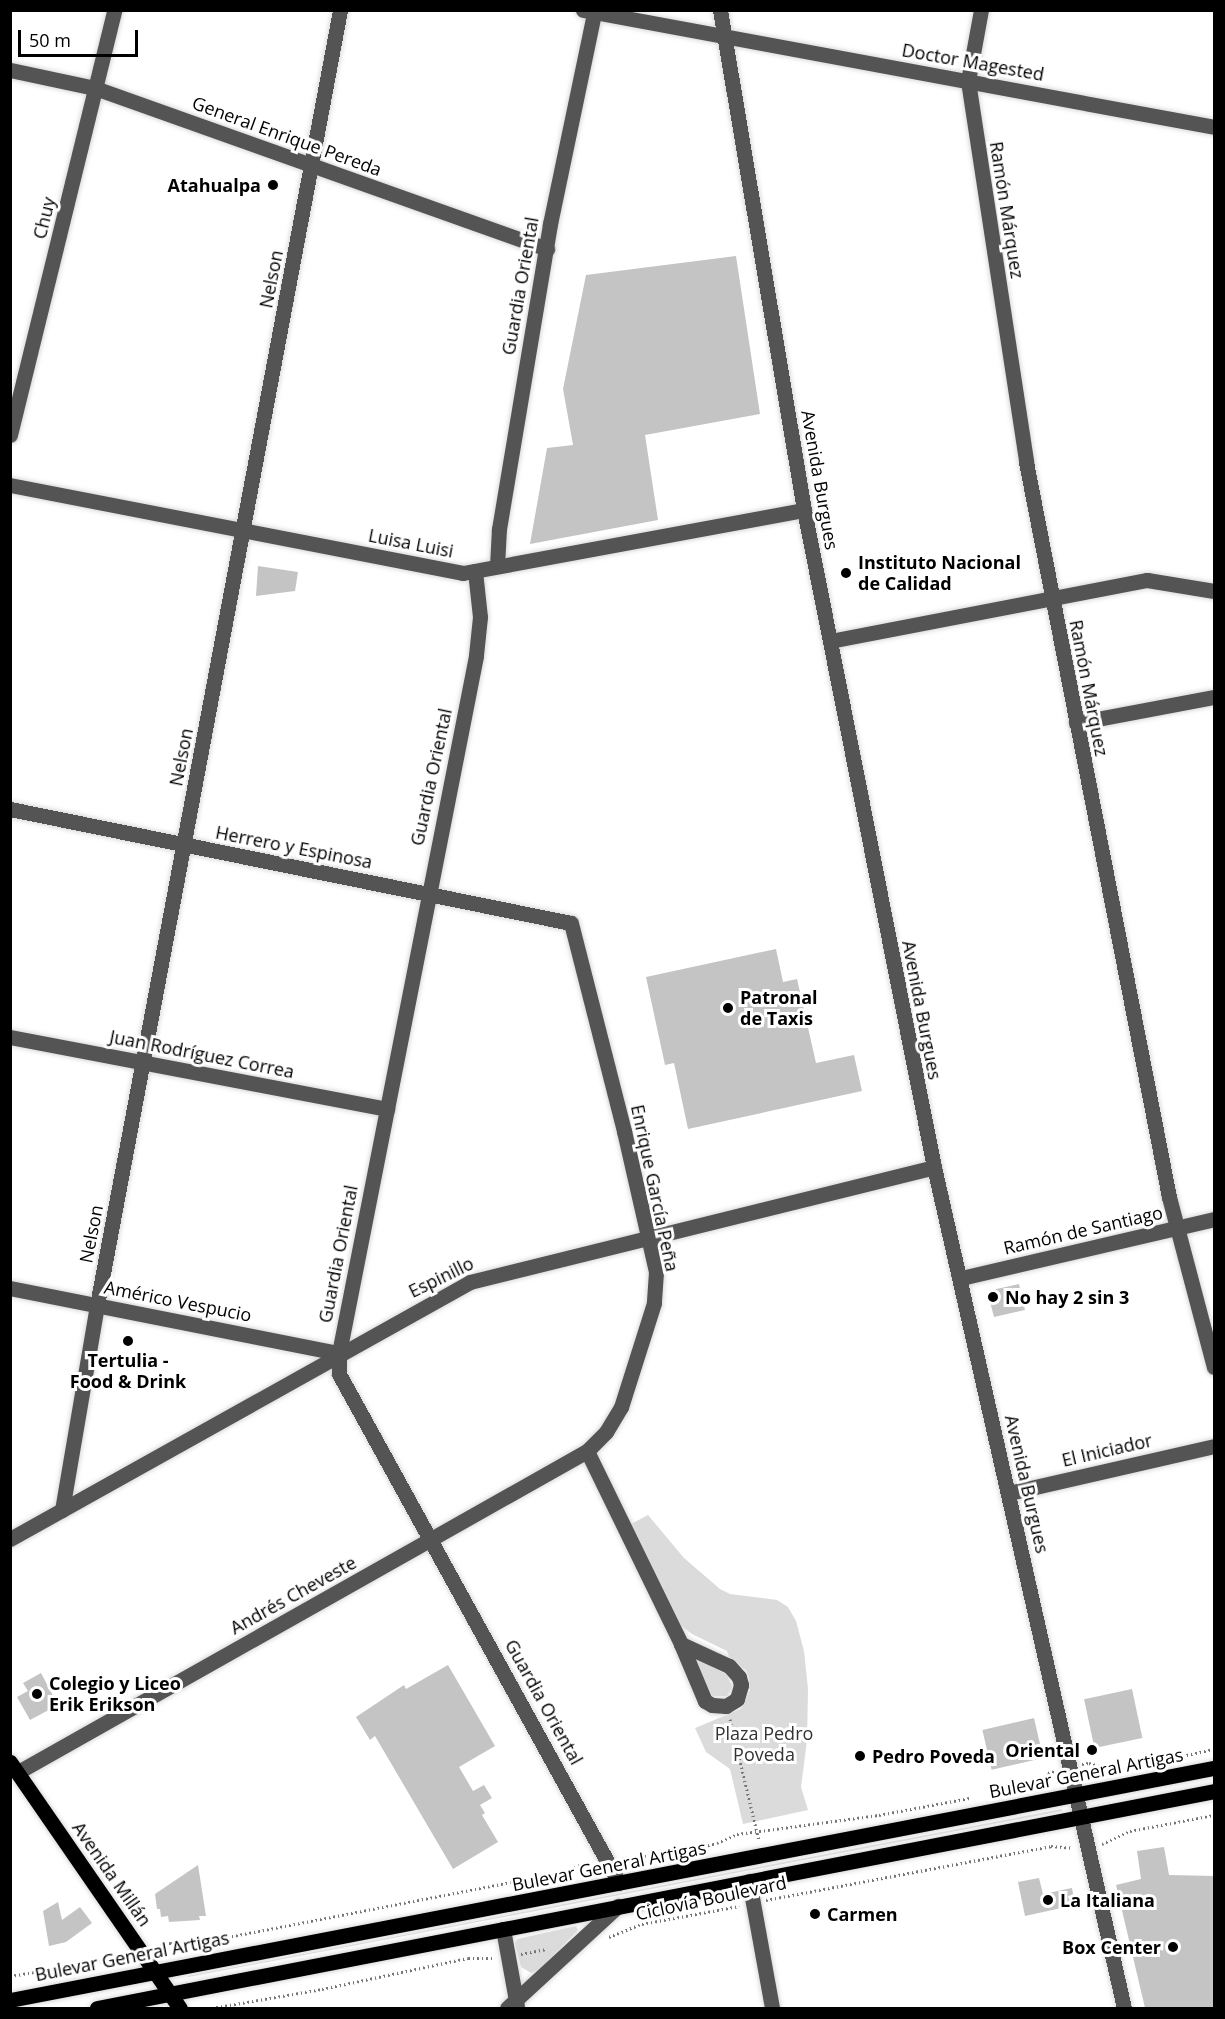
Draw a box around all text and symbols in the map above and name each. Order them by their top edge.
scale bar [21,18,141,56]
text: 50 m [29,28,71,52]
street label: Doctor Magested [900,39,1046,85]
street label: General Enrique Pereda [189,92,385,180]
street label: Ramón Márquez [986,140,1028,280]
place label: Atahualpa [168,174,261,196]
marker: Atahualpa [266,178,280,192]
street label: Chuy [28,195,60,241]
street label: Guardia Oriental [497,215,543,357]
street label: Nelson [255,248,287,310]
street label: Avenida Burgues [797,409,843,551]
street label: Luisa Luisi [367,524,455,562]
place label: Instituto Nacional de Calidad [858,552,1021,594]
marker: Instituto Nacional de Calidad [839,566,853,580]
street label: Ramón Márquez [1065,618,1113,758]
street label: Guardia Oriental [406,706,456,848]
street label: Nelson [165,726,197,788]
street label: Herrero y Espinosa [214,821,374,873]
street label: Avenida Burgues [898,939,946,1081]
place label: Patronal de Taxis [740,987,818,1030]
marker: Patronal de Taxis [721,1001,735,1015]
street label: Juan Rodríguez Correa [108,1026,296,1082]
street label: Enrique García Peña [627,1103,683,1273]
street label: Guardia Oriental [314,1183,362,1325]
street label: Ramón de Santiago [1001,1201,1165,1259]
street label: Nelson [75,1203,107,1265]
street label: Espinillo [405,1252,477,1302]
street label: Américo Vespucio [102,1276,254,1326]
place label: No hay 2 sin 3 [1005,1286,1129,1308]
marker: No hay 2 sin 3 [986,1290,1000,1304]
marker: Tertulia - Food & Drink [121,1334,135,1348]
place label: Tertulia - Food & Drink [70,1350,186,1392]
street label: Avenida Burgues [1001,1413,1053,1555]
street label: El Iniciador [1060,1429,1154,1471]
street label: Andrés Cheveste [226,1551,360,1639]
street label: Guardia Oriental [501,1636,587,1768]
place label: Colegio y Liceo Erik Erikson [49,1673,181,1716]
marker: Colegio y Liceo Erik Erikson [30,1687,44,1701]
park label: Plaza Pedro Poveda [715,1723,813,1766]
place label: Oriental [1005,1739,1080,1761]
marker: Oriental [1085,1743,1099,1757]
street label: Bulevar General Artigas [987,1744,1185,1802]
place label: Pedro Poveda [872,1745,995,1767]
marker: Pedro Poveda [853,1749,867,1763]
street label: Avenida Millán [68,1818,156,1930]
street label: Bulevar General Artigas [510,1837,708,1895]
street label: Ciclovía Boulevard [634,1871,788,1925]
place label: La Italiana [1060,1889,1155,1911]
marker: La Italiana [1041,1893,1055,1907]
place label: Carmen [827,1903,898,1925]
marker: Carmen [808,1907,822,1921]
street label: Bulevar General Artigas [33,1927,231,1985]
place label: Box Center [1062,1936,1161,1958]
marker: Box Center [1166,1940,1180,1954]

